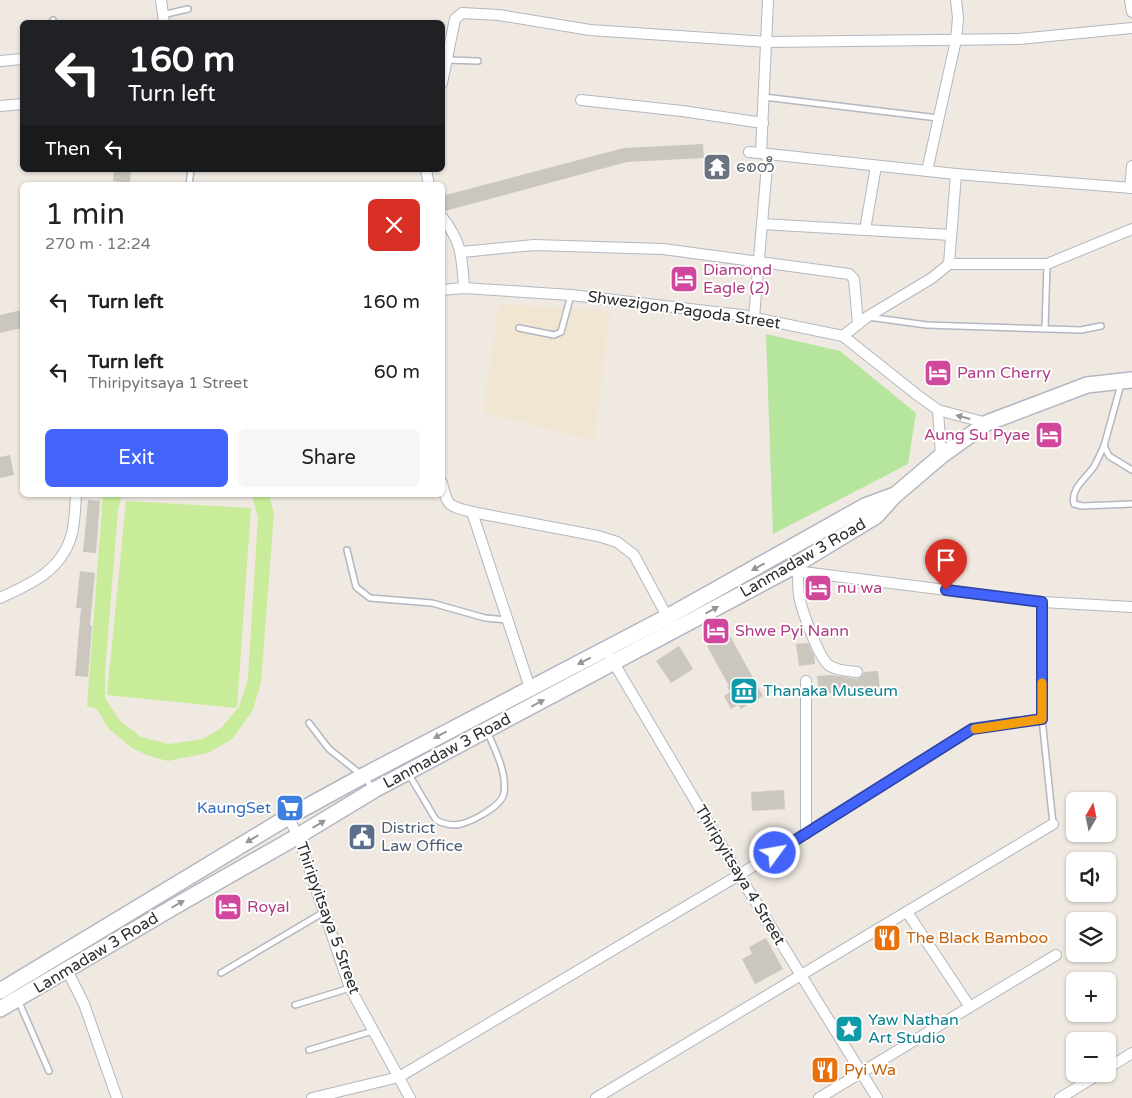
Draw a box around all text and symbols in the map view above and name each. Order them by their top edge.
text: 160 m [128,39,235,81]
icon: left [45,40,110,105]
text: Turn left [128,81,216,107]
icon: left [100,135,128,163]
text: Then [45,138,90,160]
temple icon: စေတီ [702,152,732,182]
place label: စေတီ [736,156,775,177]
text: 1 min [45,196,125,233]
button: close [368,199,420,251]
text: 270 m · 12:24 [45,234,151,254]
place label: Diamond Eagle (2) [703,260,772,298]
hotel icon: Diamond Eagle (2) [669,264,699,294]
street label: Shwezigon Pagoda Street [586,287,782,333]
icon: left [45,288,73,316]
text: Turn left [88,291,164,313]
text: 160 m [362,291,420,313]
text: Turn left [88,351,164,373]
icon: left [45,358,73,386]
hotel icon: Pann Cherry [923,358,953,388]
text: 60 m [374,361,420,383]
place label: Pann Cherry [957,363,1051,383]
text: Thiripyitsaya 1 Street [88,373,248,393]
one-way arrow [955,413,970,421]
hotel icon: Aung Su Pyae [1034,420,1064,450]
place label: Aung Su Pyae [924,425,1030,445]
button: Exit [45,429,228,487]
button: Share [238,429,420,487]
street label: Lanmadaw 3 Road [737,514,869,602]
pin [925,539,967,590]
icon: arrive [932,546,960,574]
one-way arrow [751,563,765,571]
hotel icon: nu wa [803,573,833,603]
place label: nu wa [837,578,882,598]
one-way arrow [706,606,719,615]
hotel icon: Shwe Pyi Nann [701,616,731,646]
place label: Shwe Pyi Nann [735,621,849,641]
one-way arrow [577,657,591,665]
museum icon: Thanaka Museum [729,676,759,706]
place label: Thanaka Museum [763,681,898,701]
one-way arrow [531,699,545,707]
street label: Lanmadaw 3 Road [380,709,514,793]
one-way arrow [433,731,447,740]
north arrow [1066,792,1116,842]
map controls [1066,792,1116,1082]
supermarket icon: KaungSet [275,793,305,823]
place label: KaungSet [197,798,271,818]
street label: Thiripyitsaya 4 Street [690,801,790,949]
place label: District Law Office [381,818,463,856]
one-way arrow [312,819,325,828]
public building icon: District Law Office [347,822,377,852]
position arrow [748,826,800,878]
one-way arrow [245,835,258,844]
street label: Thiripyitsaya 5 Street [291,839,365,997]
button: sound [1066,852,1116,902]
hotel icon: Royal [213,892,243,922]
place label: Royal [247,897,289,917]
one-way arrow [171,900,184,909]
street label: Lanmadaw 3 Road [30,908,162,998]
button: layers [1066,912,1116,962]
restaurant icon: The Black Bamboo [872,923,902,953]
place label: The Black Bamboo [906,928,1048,948]
button: + [1066,972,1116,1022]
place label: Yaw Nathan Art Studio [868,1010,959,1048]
place icon: Yaw Nathan Art Studio [834,1014,864,1044]
button: − [1066,1032,1116,1082]
restaurant icon: Pyi Wa [810,1055,840,1085]
place label: Pyi Wa [844,1060,896,1080]

